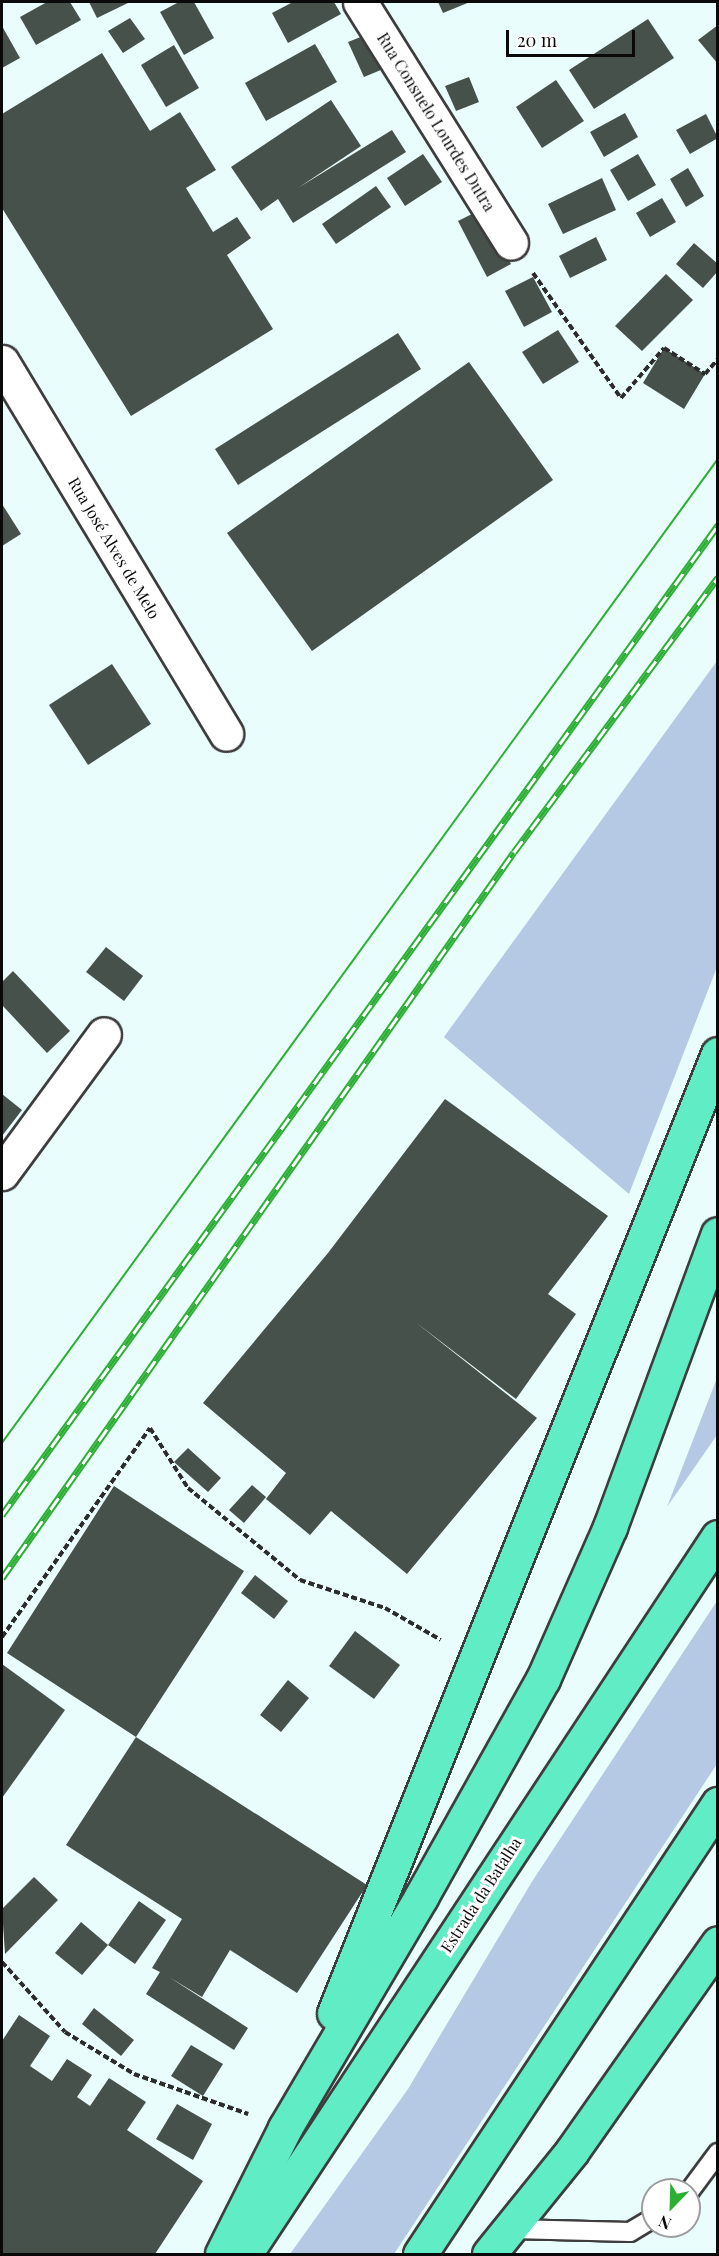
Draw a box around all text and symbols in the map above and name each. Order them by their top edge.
scale bar [509,18,638,56]
text: 20 m [517,28,557,52]
street label: Rua Consuelo Lourdes Dutra [373,29,499,215]
street label: Rua José Alves de Melo [64,473,164,623]
street label: Estrada da Batalha [437,1834,525,1956]
north arrow [641,2178,701,2238]
text: N [655,2211,674,2235]

